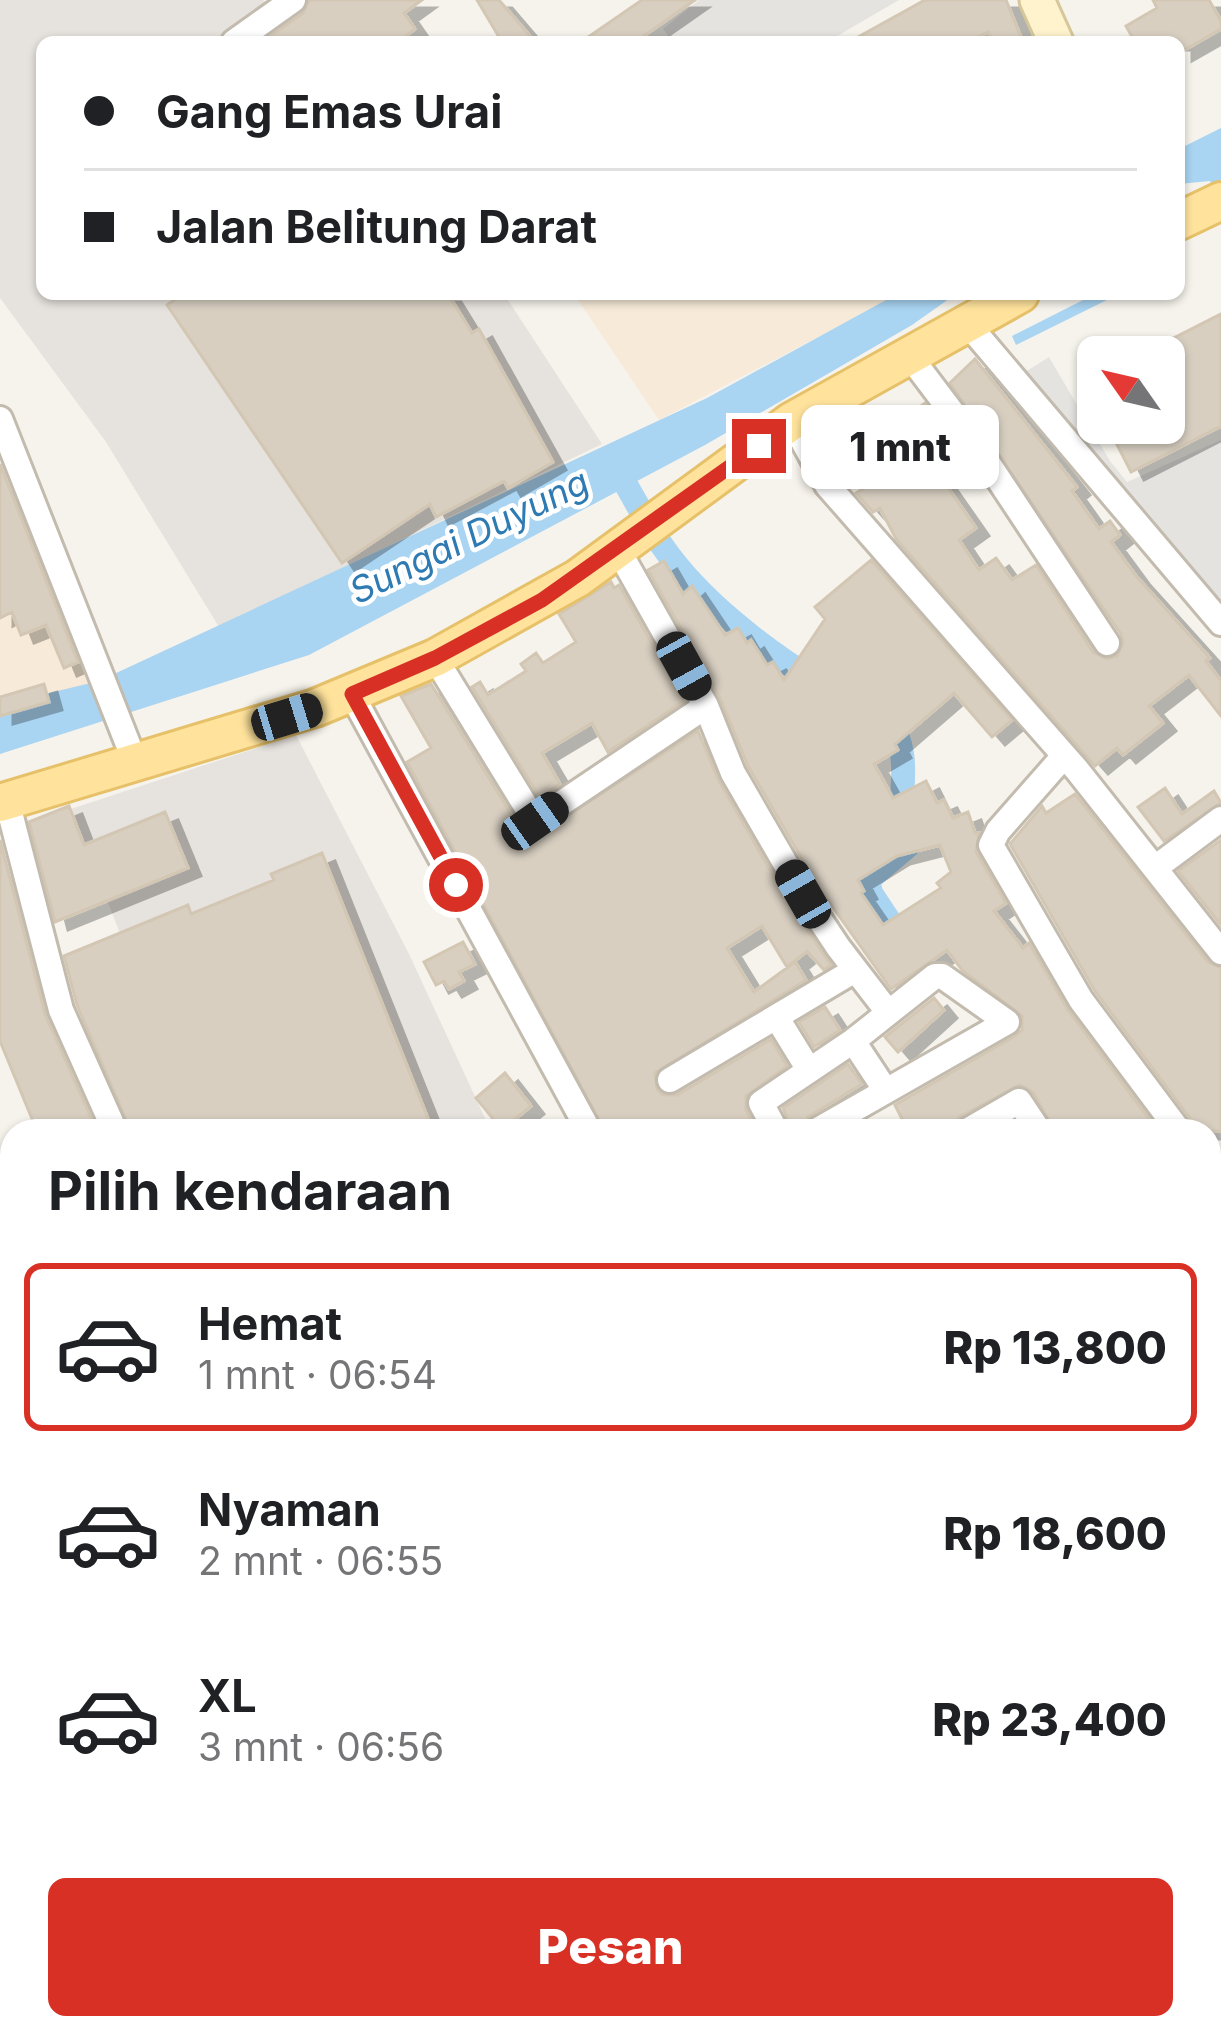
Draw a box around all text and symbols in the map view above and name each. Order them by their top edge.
text: Gang Emas Urai [156,84,502,139]
text: Jalan Belitung Darat [156,199,597,254]
north arrow [1077,336,1185,444]
map controls [1077,336,1185,444]
callout: 1 mnt [801,404,999,488]
route end [732,419,786,473]
text: 1 mnt [849,423,951,470]
water label: Sungai Duyung [342,459,596,613]
car [651,626,717,706]
car [247,689,327,745]
car [495,786,575,856]
car [769,854,837,934]
route start [429,858,483,912]
text: Pilih kendaraan [48,1158,452,1223]
icon: car [54,1293,162,1401]
text: Hemat [198,1296,342,1351]
text: Rp 13,800 [944,1320,1167,1375]
text: 1 mnt · 06:54 [198,1351,437,1398]
icon: car [54,1479,162,1587]
text: Nyaman [198,1482,381,1537]
text: Rp 18,600 [943,1506,1167,1561]
text: 2 mnt · 06:55 [198,1537,443,1584]
icon: car [54,1665,162,1773]
text: XL [198,1668,257,1723]
text: Rp 23,400 [932,1692,1167,1747]
text: 3 mnt · 06:56 [198,1723,444,1770]
button: Pesan [48,1878,1173,2016]

